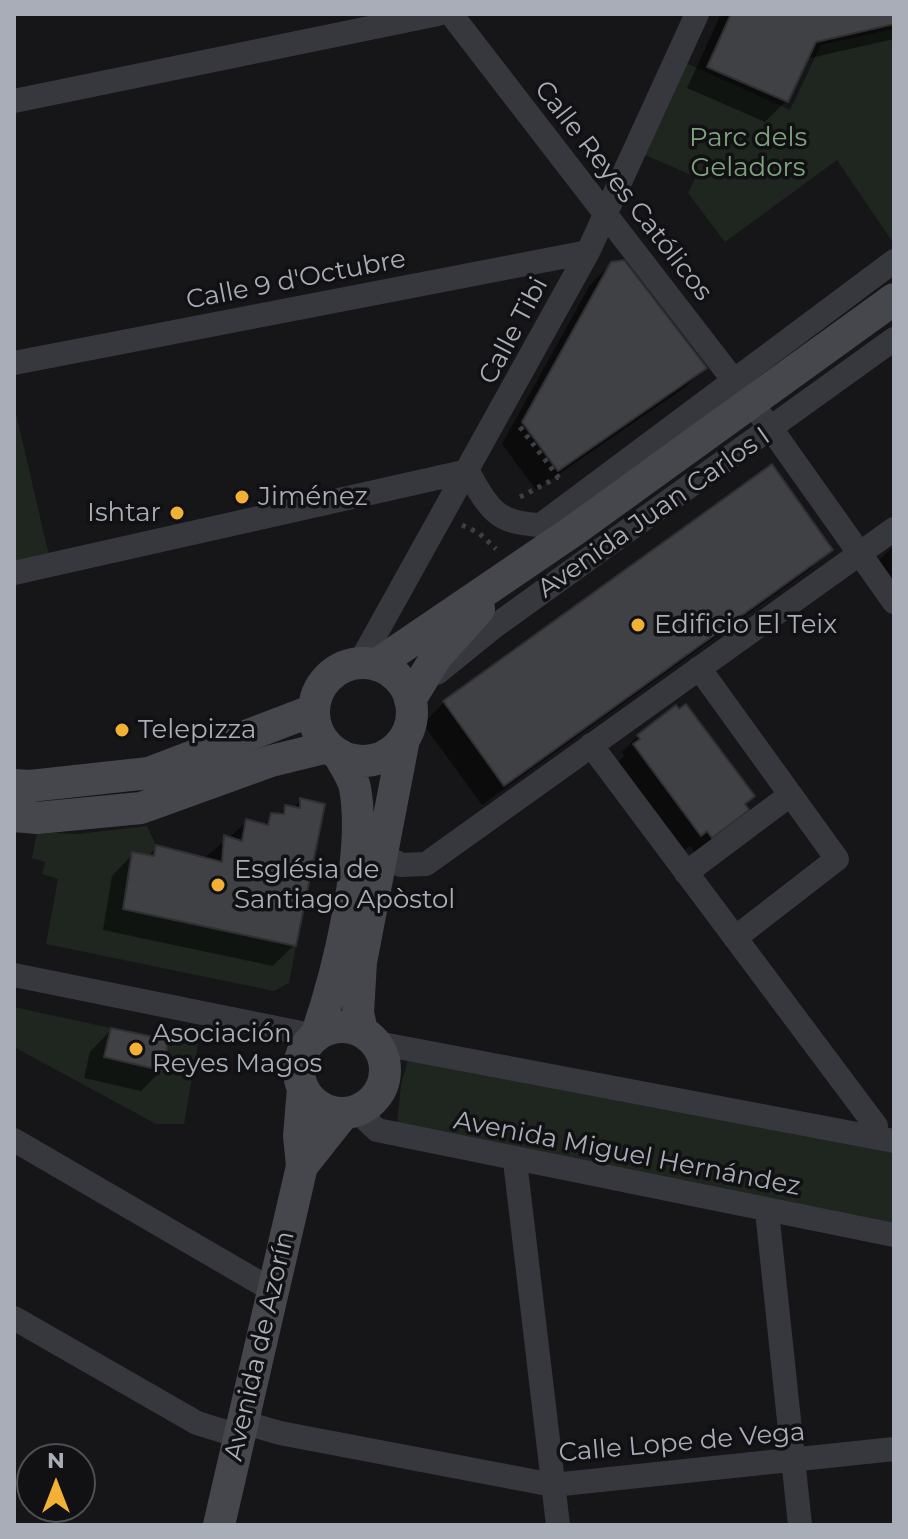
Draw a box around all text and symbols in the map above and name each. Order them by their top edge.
street label: Calle Reyes Católicos [527,75,719,307]
park label: Parc dels Geladors [689,122,807,184]
street label: Calle 9 d'Octubre [183,243,409,317]
street label: Calle Tibi [473,272,555,390]
street label: Avenida Juan Carlos I [532,421,776,605]
place label: Jiménez [258,481,368,513]
marker: Jiménez [233,488,251,506]
place label: Ishtar [87,497,161,529]
marker: Ishtar [168,504,186,522]
place label: Edificio El Teix [654,609,837,641]
marker: Edificio El Teix [629,616,647,634]
place label: Telepizza [138,714,256,746]
marker: Telepizza [113,721,131,739]
place label: Església de Santiago Apòstol [234,854,455,916]
marker: Església de Santiago Apòstol [209,876,227,894]
place label: Asociación Reyes Magos [152,1018,322,1080]
marker: Asociación Reyes Magos [127,1040,145,1058]
street label: Avenida Miguel Hernández [451,1105,803,1203]
street label: Avenida de Azorín [218,1228,302,1464]
street label: Calle Lope de Vega [557,1417,807,1469]
north arrow [16,1443,96,1523]
text: N [47,1447,65,1474]

